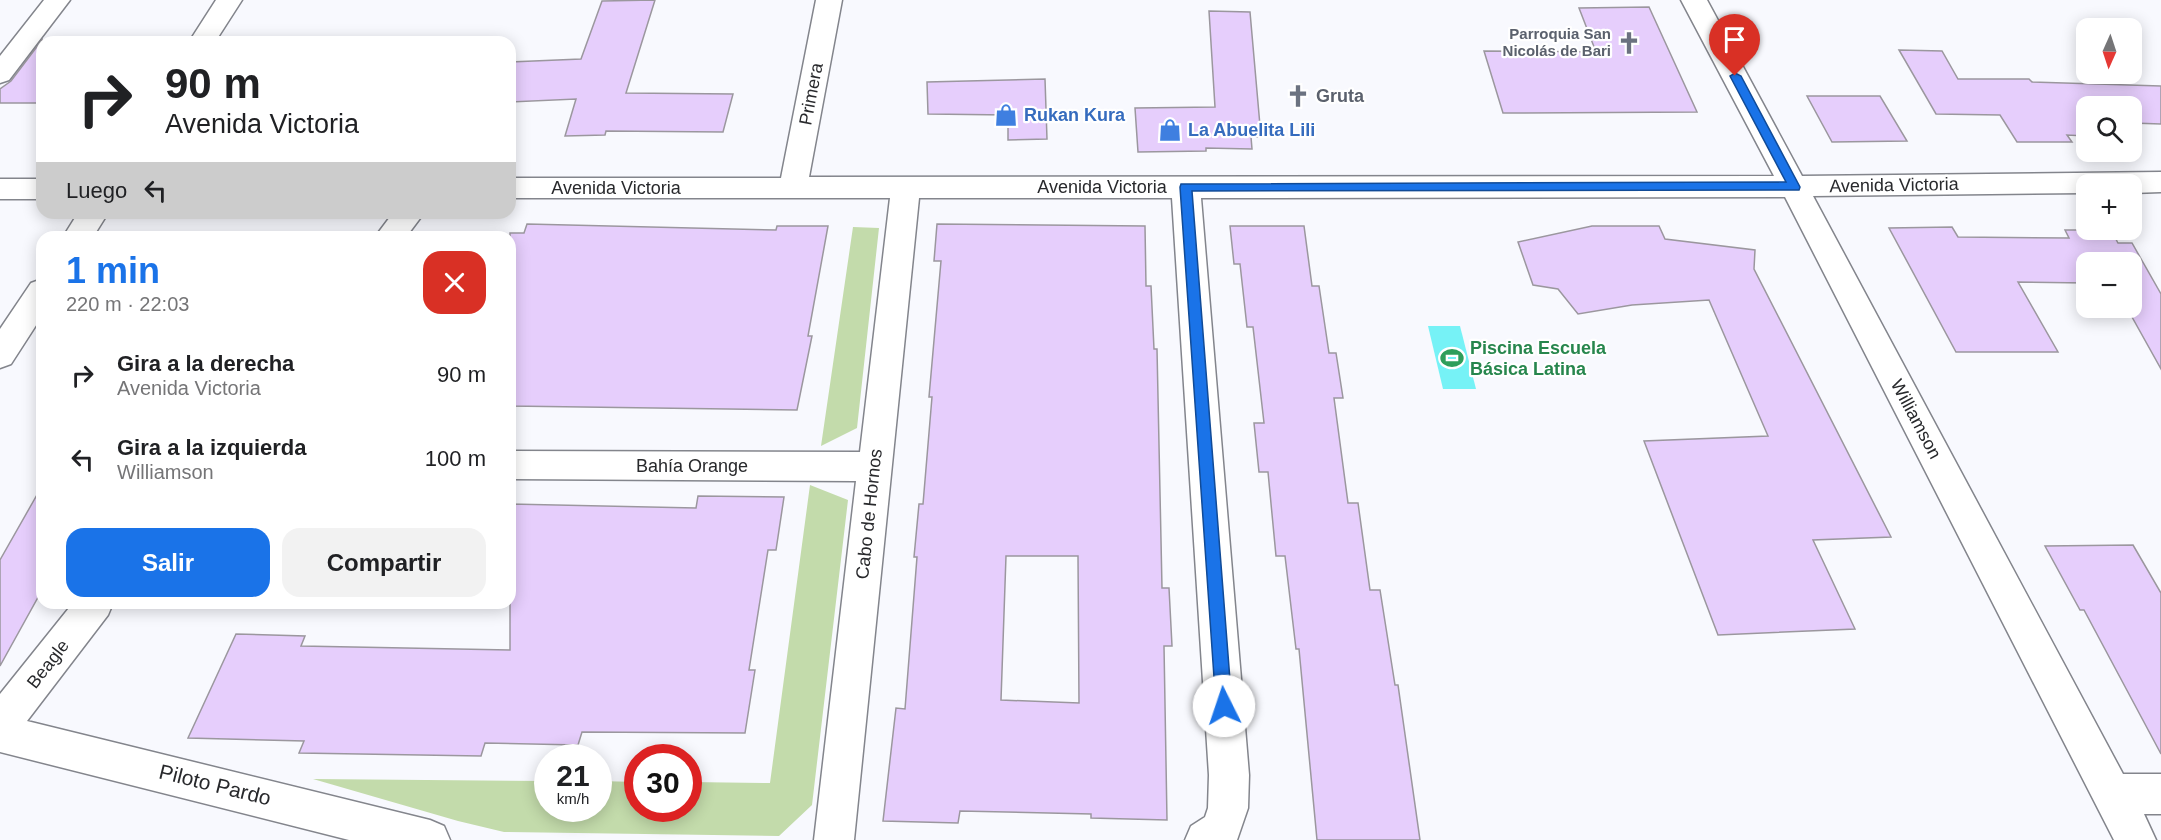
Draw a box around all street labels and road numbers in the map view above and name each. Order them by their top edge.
street label: Primera [795,60,827,127]
street label: Avenida Victoria [1829,174,1960,196]
street label: Avenida Victoria [1037,177,1168,197]
street label: Avenida Victoria [551,178,682,198]
street label: Williamson [1887,376,1945,462]
street label: Cabo de Hornos [852,448,886,580]
street label: Bahía Orange [636,456,748,476]
street label: Beagle [23,636,73,692]
street label: Piloto Pardo [157,760,273,810]

